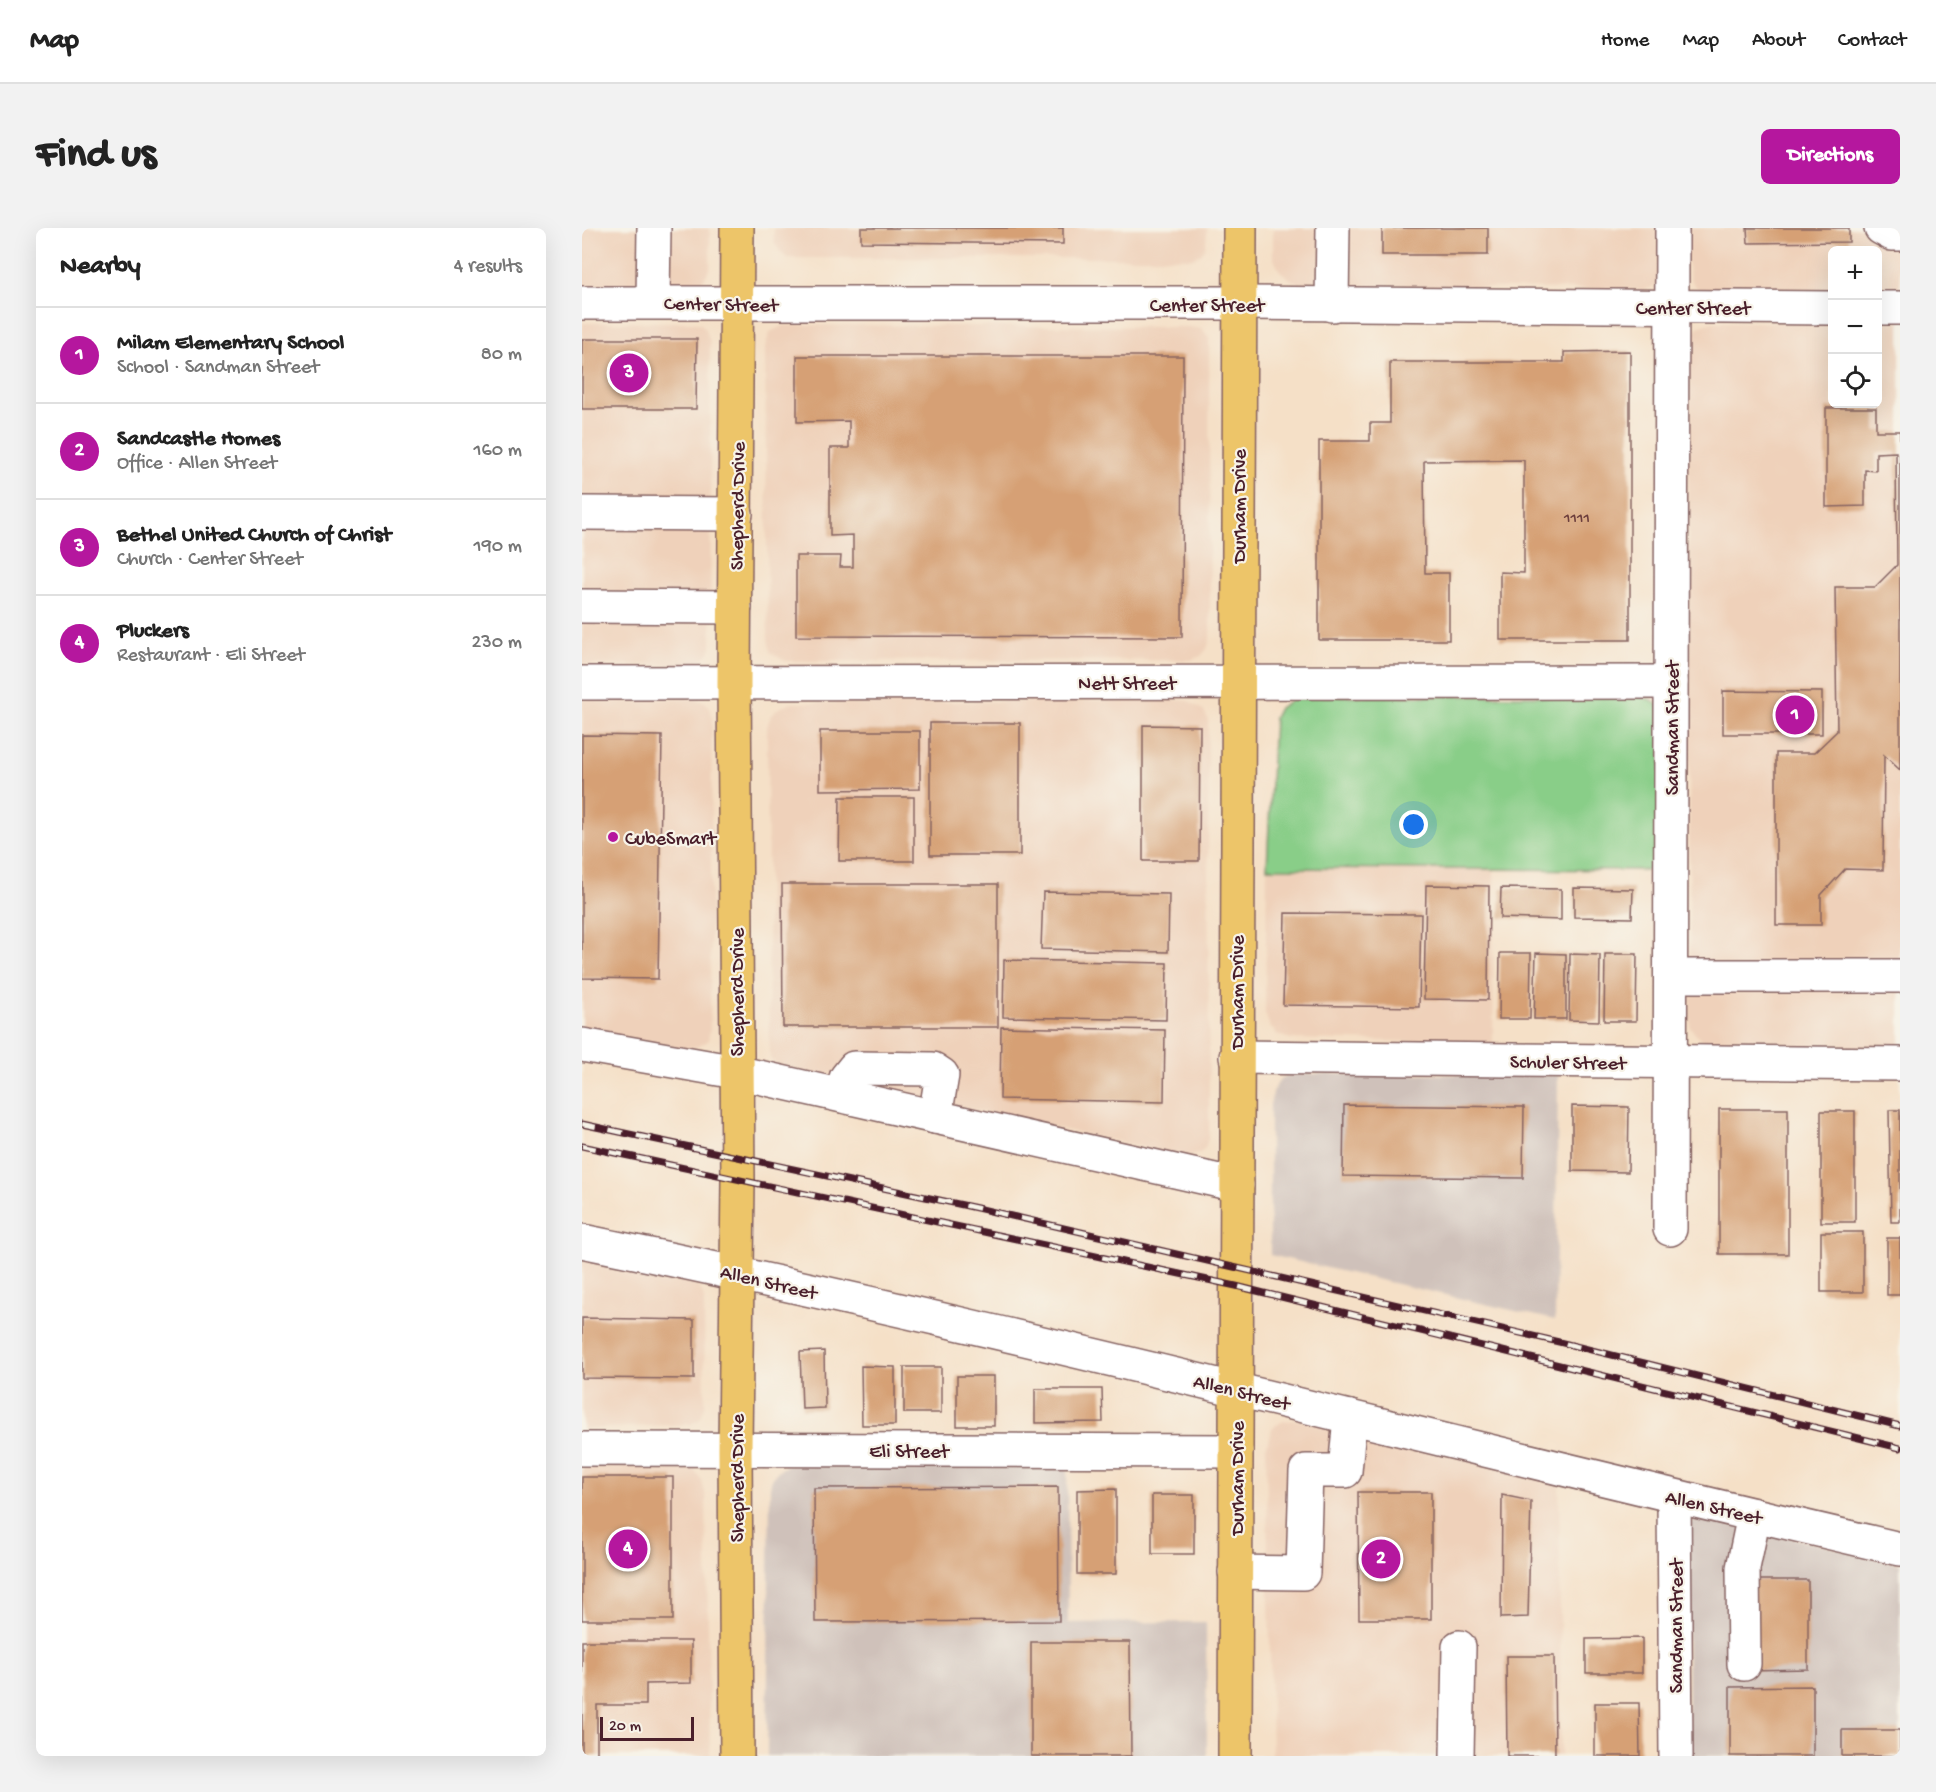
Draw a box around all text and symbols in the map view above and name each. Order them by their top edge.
text: Map [30,25,79,58]
text: Home [1601,29,1649,54]
text: Map [1682,29,1719,54]
text: About [1752,29,1805,54]
text: Contact [1838,29,1906,54]
button: Directions [1761,129,1900,184]
text: Find us [36,132,156,181]
map controls [1828,246,1882,408]
button: + [1828,246,1882,300]
text: Nearby [60,252,141,283]
text: 4 results [454,256,522,279]
street label: Center Street [664,294,780,319]
street label: Center Street [1150,296,1266,319]
street label: Center Street [1636,299,1752,322]
button: − [1828,300,1882,354]
text: Milam Elementary School [117,331,344,357]
text: 1 [75,344,84,367]
text: 80 m [481,344,522,367]
pin: 3 [610,350,648,396]
button: locate [1828,354,1882,408]
text: School · Sandman Street [117,357,319,380]
text: Sandcastle Homes [117,427,280,453]
text: 2 [75,440,84,463]
text: 160 m [473,440,522,463]
street label: Shepherd Drive [727,441,752,570]
street label: Durham Drive [1230,448,1253,565]
text: Office · Allen Street [117,453,277,476]
house number: 1111 [1563,510,1590,529]
text: Bethel United Church of Christ [117,523,391,549]
text: 3 [74,536,85,559]
text: 190 m [474,536,522,559]
text: Church · Center Street [117,549,303,572]
text: Pluckers [117,619,189,645]
text: 4 [75,632,84,655]
text: 230 m [472,632,522,655]
text: Restaurant · Eli Street [117,645,305,668]
street label: Sandman Street [1663,659,1686,795]
street label: Nett Street [1078,674,1178,697]
pin: 1 [1776,692,1814,738]
your location [1399,810,1428,839]
place label: CubeSmart [625,829,718,852]
marker: CubeSmart [606,830,620,844]
street label: Shepherd Drive [728,927,751,1056]
street label: Durham Drive [1228,934,1251,1051]
street label: Schuler Street [1510,1052,1628,1077]
street label: Allen Street [718,1262,821,1307]
street label: Allen Street [1191,1371,1294,1418]
street label: Shepherd Drive [728,1413,751,1542]
street label: Durham Drive [1228,1420,1251,1537]
street label: Eli Street [869,1442,950,1465]
street label: Allen Street [1663,1487,1766,1532]
pin: 4 [608,1526,648,1572]
pin: 2 [1362,1536,1400,1582]
street label: Sandman Street [1667,1557,1690,1693]
scale bar [600,1714,694,1742]
text: 20 m [609,1718,641,1737]

